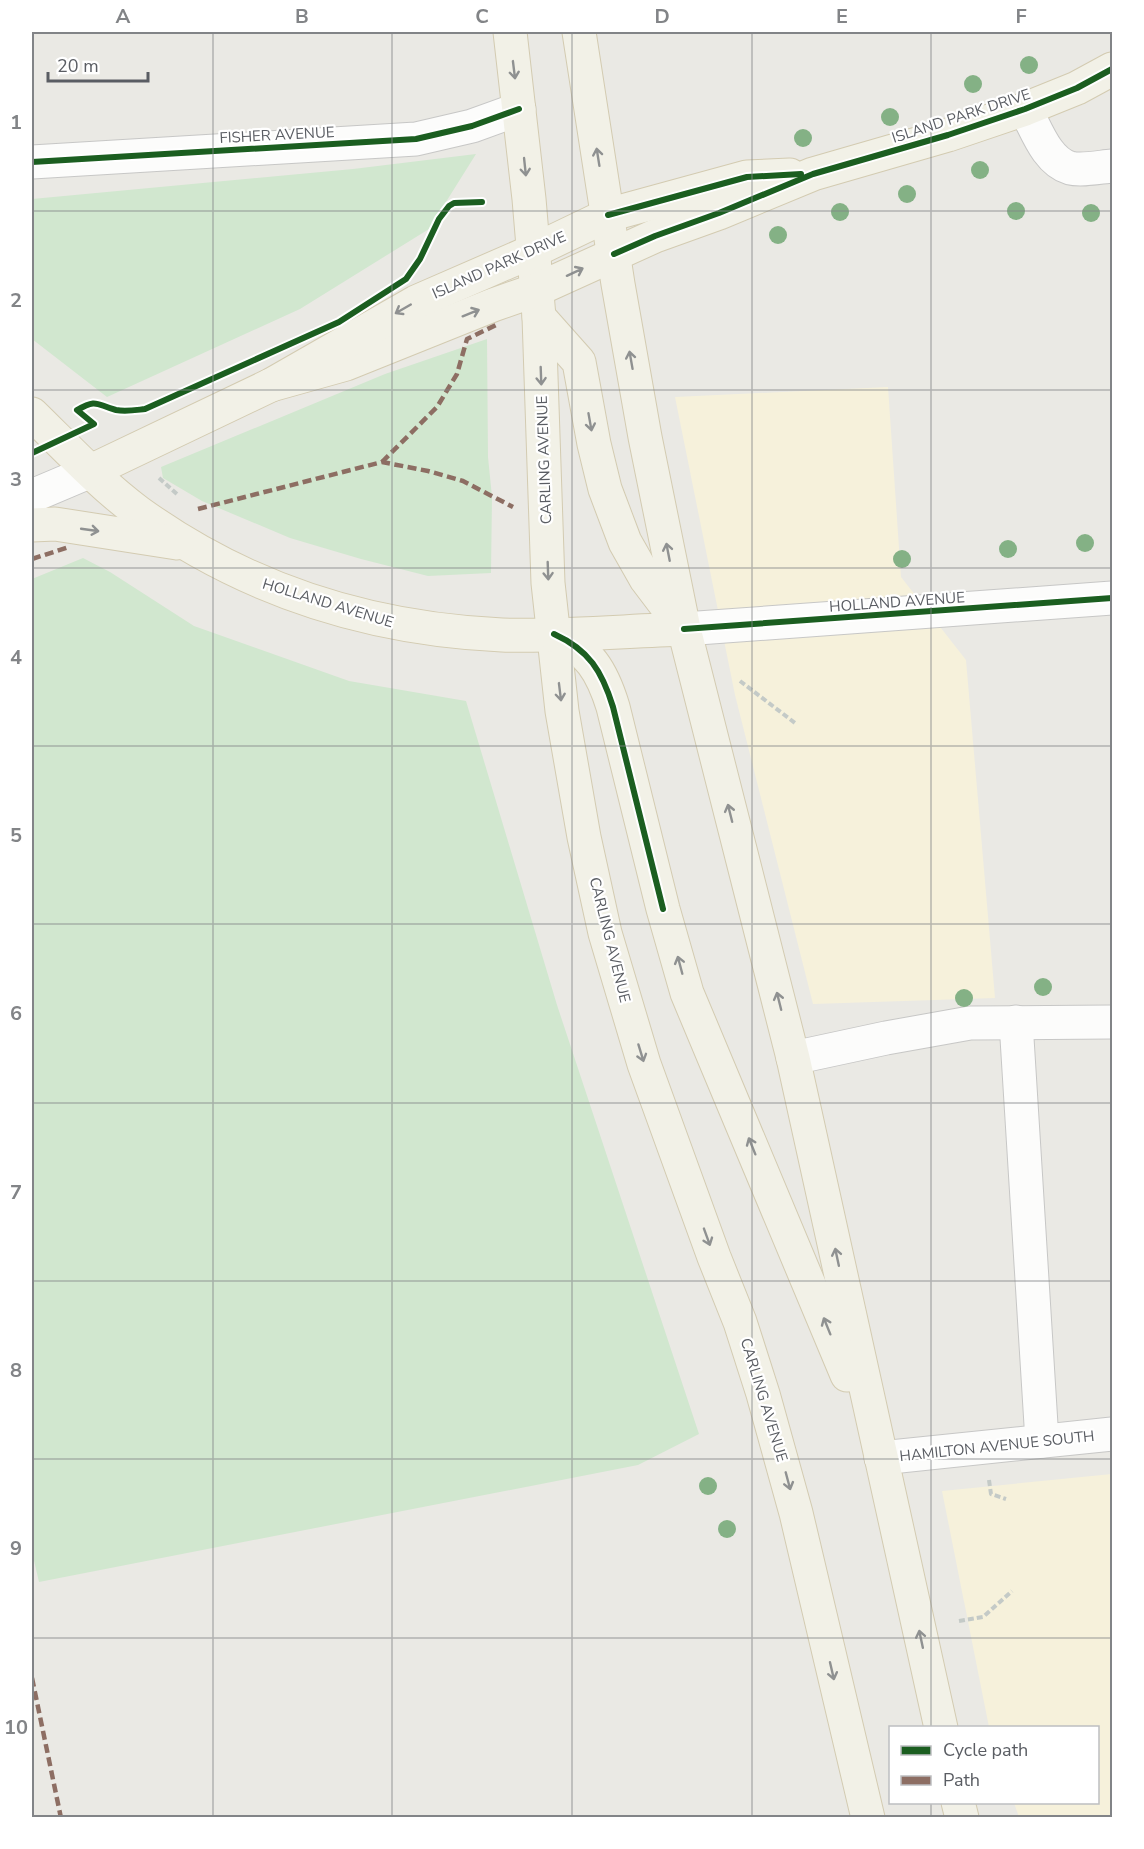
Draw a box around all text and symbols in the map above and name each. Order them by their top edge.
text: A [116,3,131,30]
text: B [295,3,309,30]
text: C [475,3,489,30]
text: D [654,3,670,30]
text: E [836,3,848,30]
text: F [1015,3,1027,30]
scale bar [48,45,148,83]
text: 20 m [57,54,99,78]
one-way arrow [509,60,520,80]
street label: ISLAND PARK DRIVE [889,84,1033,148]
text: 1 [10,109,22,136]
street label: FISHER AVENUE [219,122,335,148]
one-way arrow [592,148,603,167]
one-way arrow [520,157,531,176]
street label: ISLAND PARK DRIVE [429,226,569,304]
one-way arrow [565,265,583,277]
text: 2 [10,287,22,314]
one-way arrow [395,303,412,315]
one-way arrow [461,307,480,318]
one-way arrow [625,351,636,370]
one-way arrow [535,365,546,385]
street label: CARLING AVENUE [532,395,556,525]
one-way arrow [585,412,596,432]
text: 3 [10,466,22,493]
one-way arrow [79,524,99,535]
one-way arrow [662,542,673,562]
one-way arrow [542,560,553,580]
street label: HOLLAND AVENUE [260,574,396,632]
street label: HOLLAND AVENUE [829,587,965,617]
text: 4 [10,644,22,671]
one-way arrow [555,682,566,701]
one-way arrow [724,803,736,822]
text: 5 [10,822,22,849]
street label: CARLING AVENUE [585,875,635,1005]
one-way arrow [673,956,685,975]
one-way arrow [772,992,784,1011]
text: 6 [10,1000,22,1027]
one-way arrow [636,1043,647,1062]
one-way arrow [746,1137,757,1155]
text: 7 [10,1179,22,1206]
one-way arrow [702,1227,713,1246]
one-way arrow [830,1248,842,1267]
one-way arrow [821,1317,832,1336]
street label: CARLING AVENUE [736,1336,792,1464]
text: 8 [10,1357,22,1384]
street label: HAMILTON AVENUE SOUTH [898,1426,1096,1466]
one-way arrow [783,1472,794,1491]
text: 9 [10,1535,22,1562]
one-way arrow [915,1630,926,1649]
one-way arrow [827,1661,838,1681]
text: 10 [4,1714,28,1741]
legend [889,1726,1099,1804]
text: Cycle path [943,1738,1028,1762]
text: Path [943,1768,980,1792]

